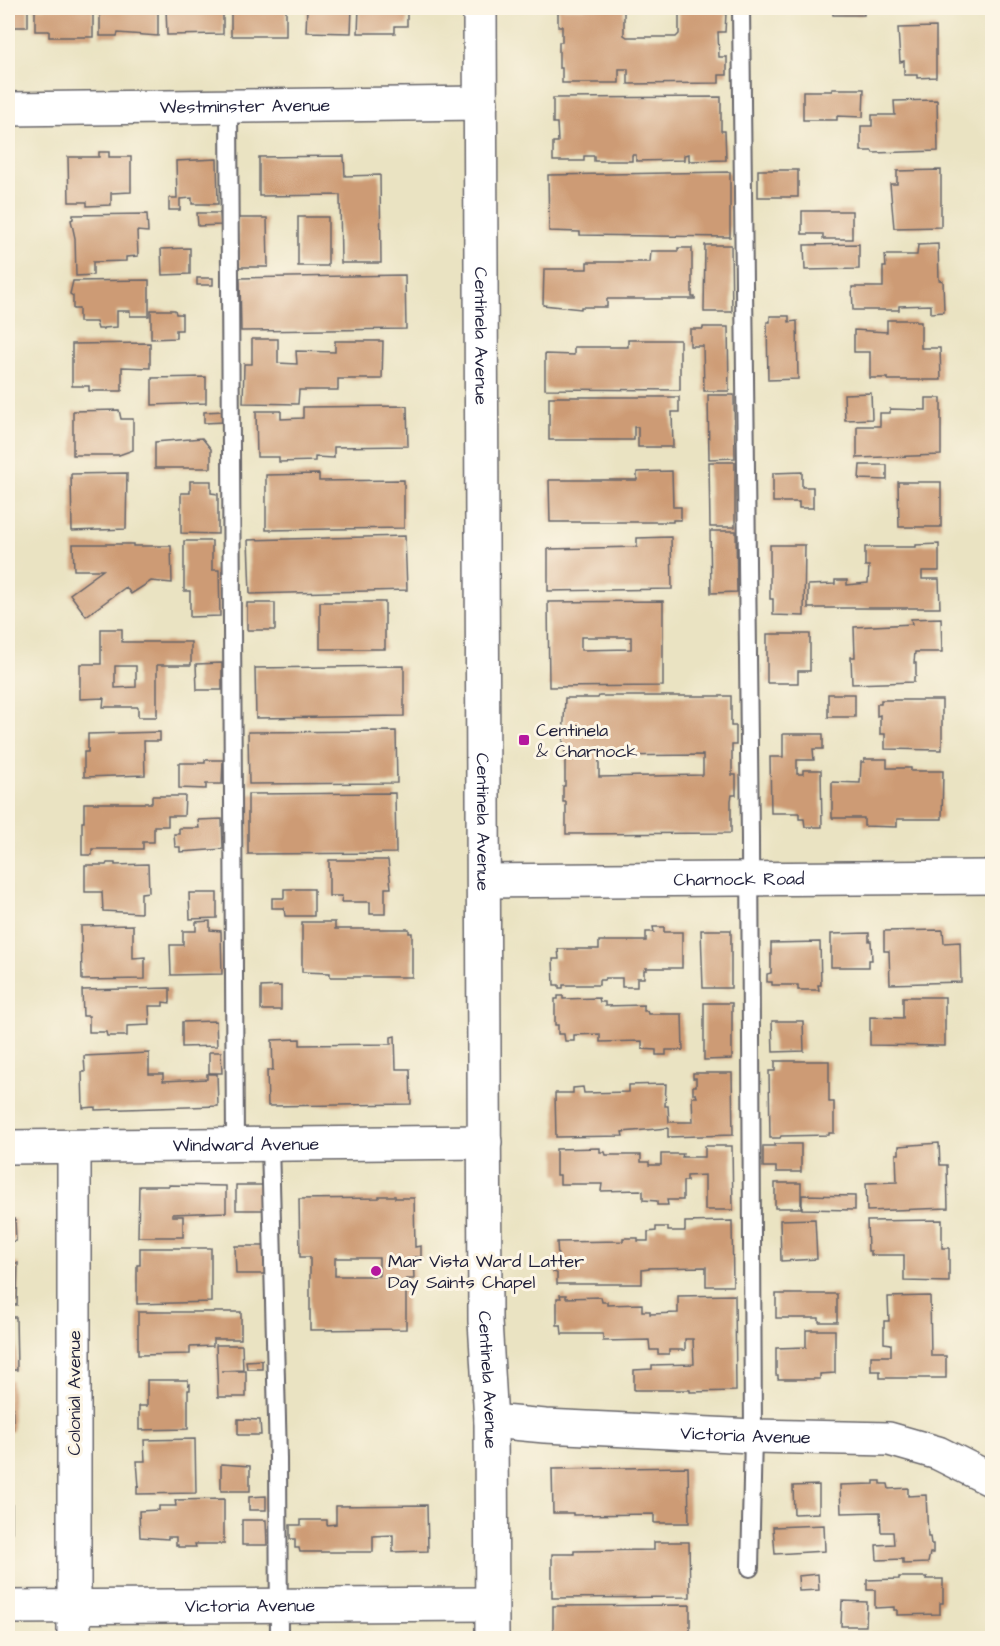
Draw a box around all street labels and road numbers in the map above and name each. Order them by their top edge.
street label: Westminster Avenue [160,93,331,120]
street label: Centinela Avenue [468,267,494,405]
street label: Centinela Avenue [470,753,495,891]
street label: Charnock Road [673,866,805,893]
street label: Windward Avenue [173,1132,320,1158]
street label: Centinela Avenue [472,1311,503,1449]
street label: Colonial Avenue [62,1330,87,1456]
street label: Victoria Avenue [680,1421,811,1450]
street label: Victoria Avenue [185,1593,316,1619]

